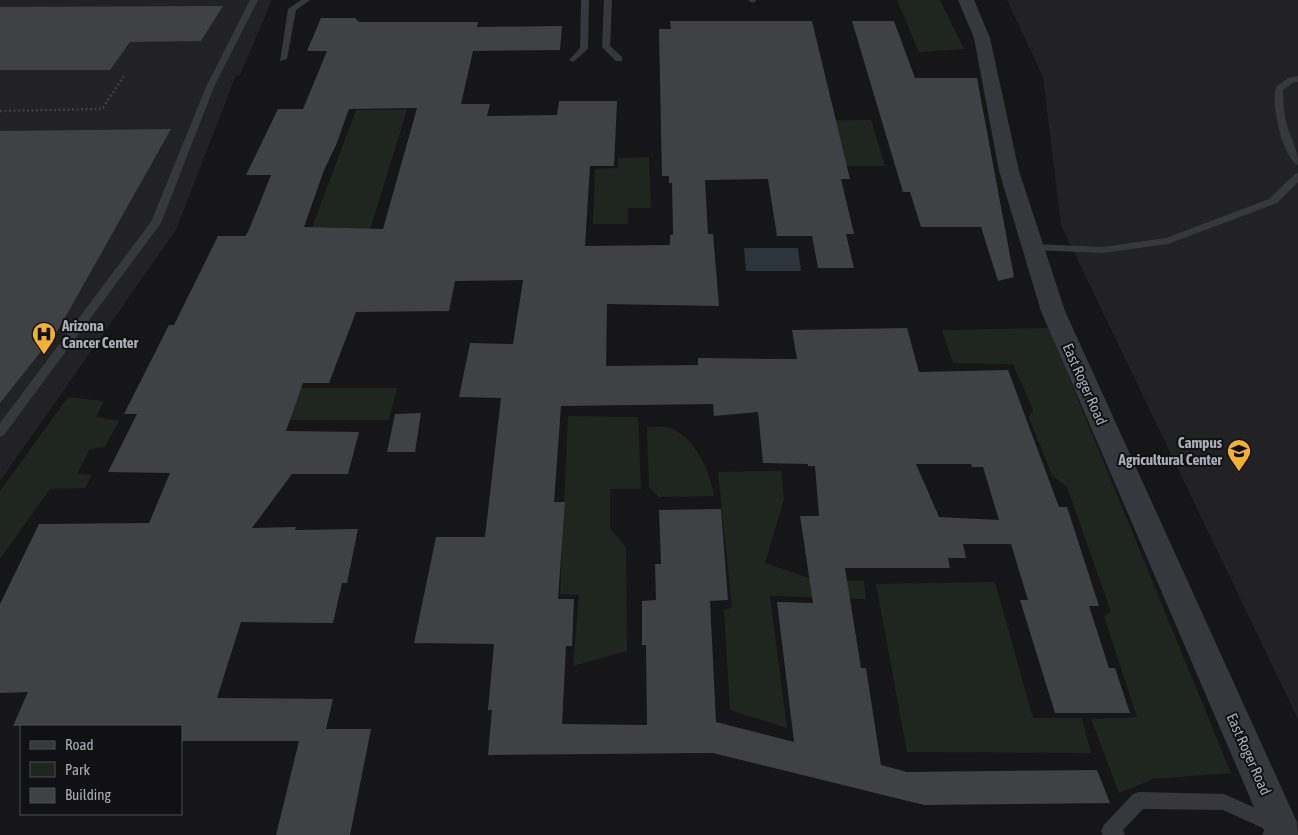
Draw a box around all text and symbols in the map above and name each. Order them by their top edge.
place label: Arizona Cancer Center [61,317,139,351]
hospital icon: Arizona Cancer Center [31,321,57,355]
street label: East Roger Road [1059,340,1111,428]
place label: Campus Agricultural Center [1118,434,1223,468]
school or university icon: Campus Agricultural Center [1226,438,1252,472]
street label: East Roger Road [1223,710,1275,798]
legend [20,725,182,815]
text: Road [65,736,94,753]
text: Park [65,761,90,778]
text: Building [65,786,111,803]

